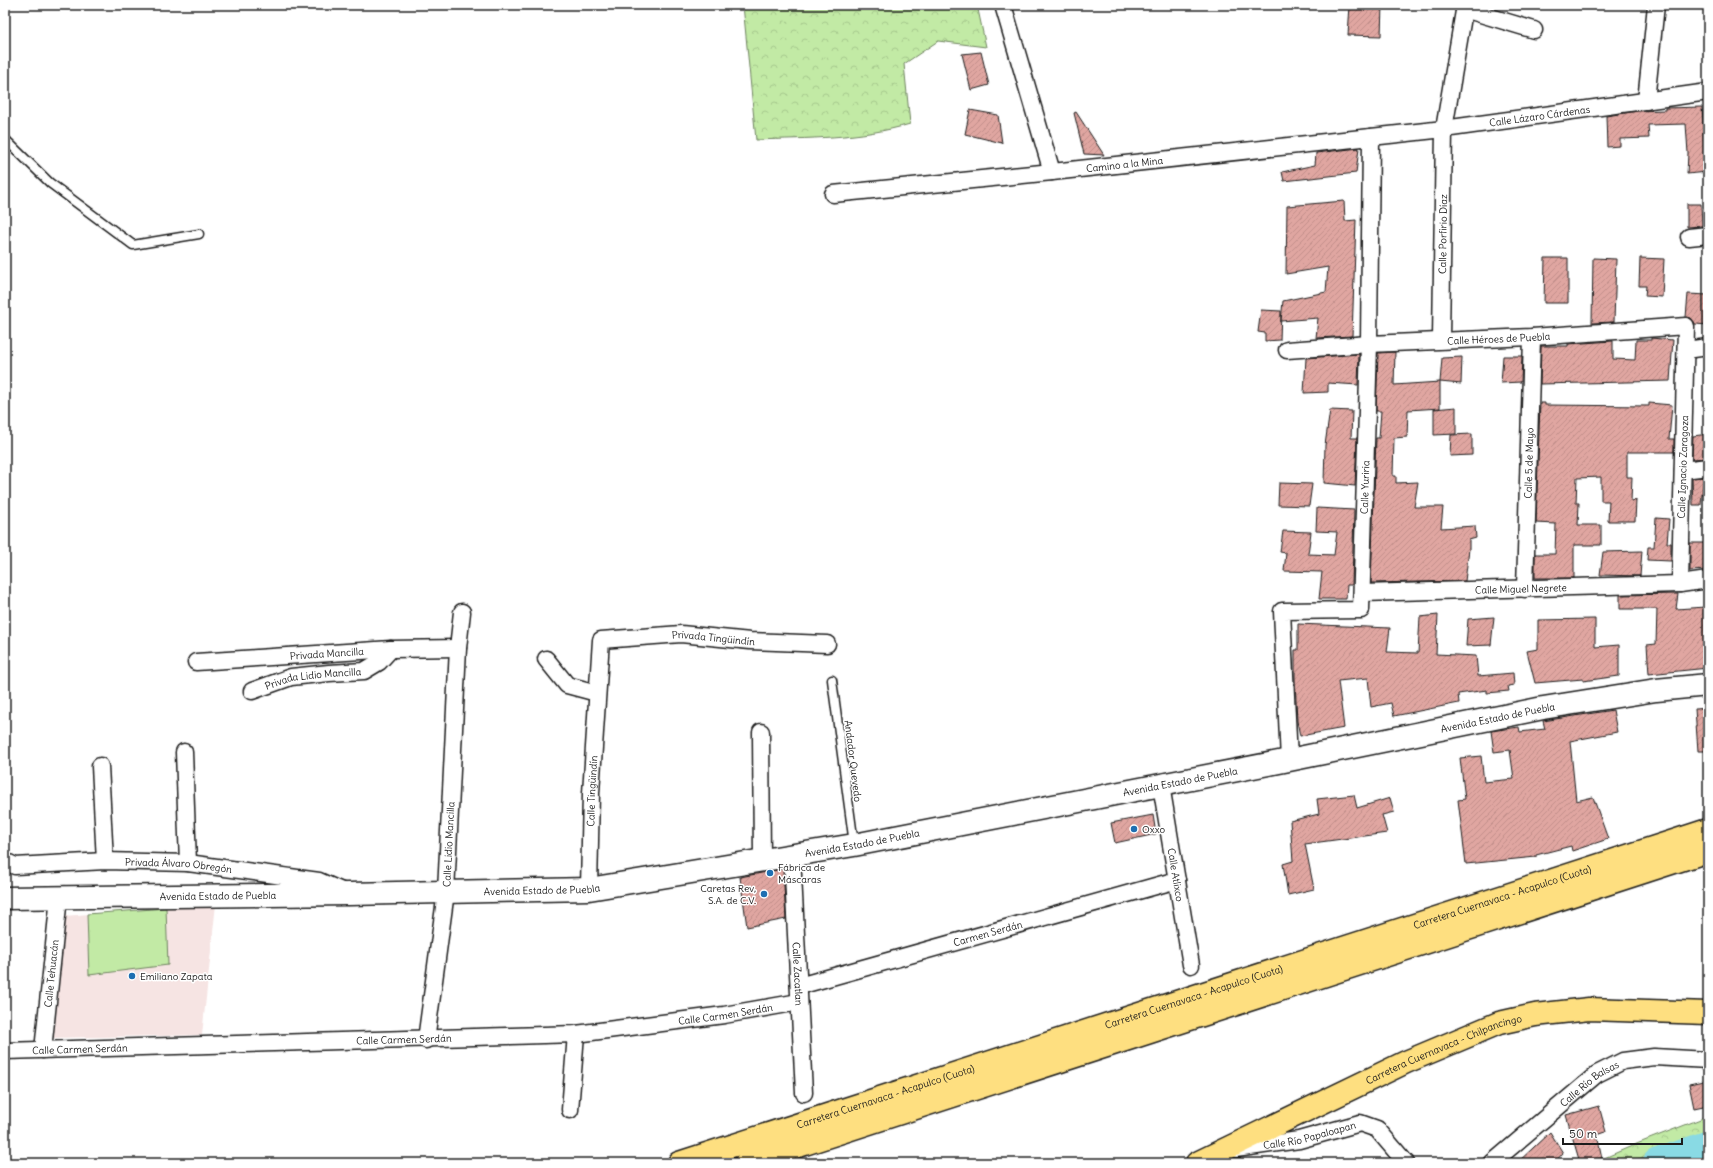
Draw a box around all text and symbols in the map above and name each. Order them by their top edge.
street label: Calle Lázaro Cárdenas [1488,102,1591,129]
street label: Camino a la Mina [1085,153,1164,175]
street label: Calle Porfirio Díaz [1435,194,1450,274]
street label: Calle Héroes de Puebla [1447,329,1551,347]
street label: Calle Ignacio Zaragoza [1675,415,1691,519]
street label: Calle 5 de Mayo [1521,427,1536,499]
street label: Calle Yuriria [1357,460,1372,514]
street label: Calle Miguel Negrete [1475,581,1567,596]
street label: Privada Tingüindín [671,627,755,648]
street label: Privada Mancilla [289,644,364,662]
street label: Privada Lidio Mancilla [263,665,362,692]
street label: Avenida Estado de Puebla [1439,700,1556,735]
street label: Andador Quevedo [842,719,865,803]
street label: Calle Tingüindín [584,755,600,827]
street label: Avenida Estado de Puebla [1122,764,1239,799]
street label: Calle Lidio Mancilla [440,801,457,887]
place label: Oxxo [1142,823,1165,836]
marker: Oxxo [1129,824,1139,834]
street label: Avenida Estado de Puebla [804,826,921,860]
street label: Calle Atlixco [1165,847,1187,903]
street label: Privada Álvaro Obregón [125,855,233,876]
place label: Fábrica de Máscaras [778,861,825,886]
street label: Carretera Cuernavaca - Acapulco (Cuota) [1411,862,1593,932]
marker: Fábrica de Máscaras [765,868,775,878]
street label: Avenida Estado de Puebla [484,881,601,898]
place label: Caretas Rev, S.A. de C.V. [700,882,756,907]
street label: Avenida Estado de Puebla [160,888,277,903]
marker: Caretas Rev, S.A. de C.V. [759,889,769,899]
street label: Carmen Serdán [952,917,1024,949]
street label: Calle Tehuacán [41,939,61,1008]
street label: Calle Zacatlan [790,942,806,1006]
street label: Carretera Cuernavaca - Acapulco (Cuota) [1103,962,1284,1031]
place label: Emiliano Zapata [140,970,213,983]
marker: Emiliano Zapata [127,971,137,981]
street label: Calle Carmen Serdán [677,1000,774,1027]
street label: Carretera Cuernavaca - Chilpancingo [1363,1012,1523,1087]
street label: Calle Carmen Serdán [356,1031,452,1047]
street label: Calle Carmen Serdán [32,1041,128,1057]
street label: Calle Río Balsas [1557,1057,1621,1109]
street label: Carretera Cuernavaca - Acapulco (Cuota) [795,1061,976,1131]
street label: Calle Río Papaloapan [1262,1118,1358,1152]
scale bar [1563,1120,1682,1146]
text: 50 m [1569,1126,1598,1141]

